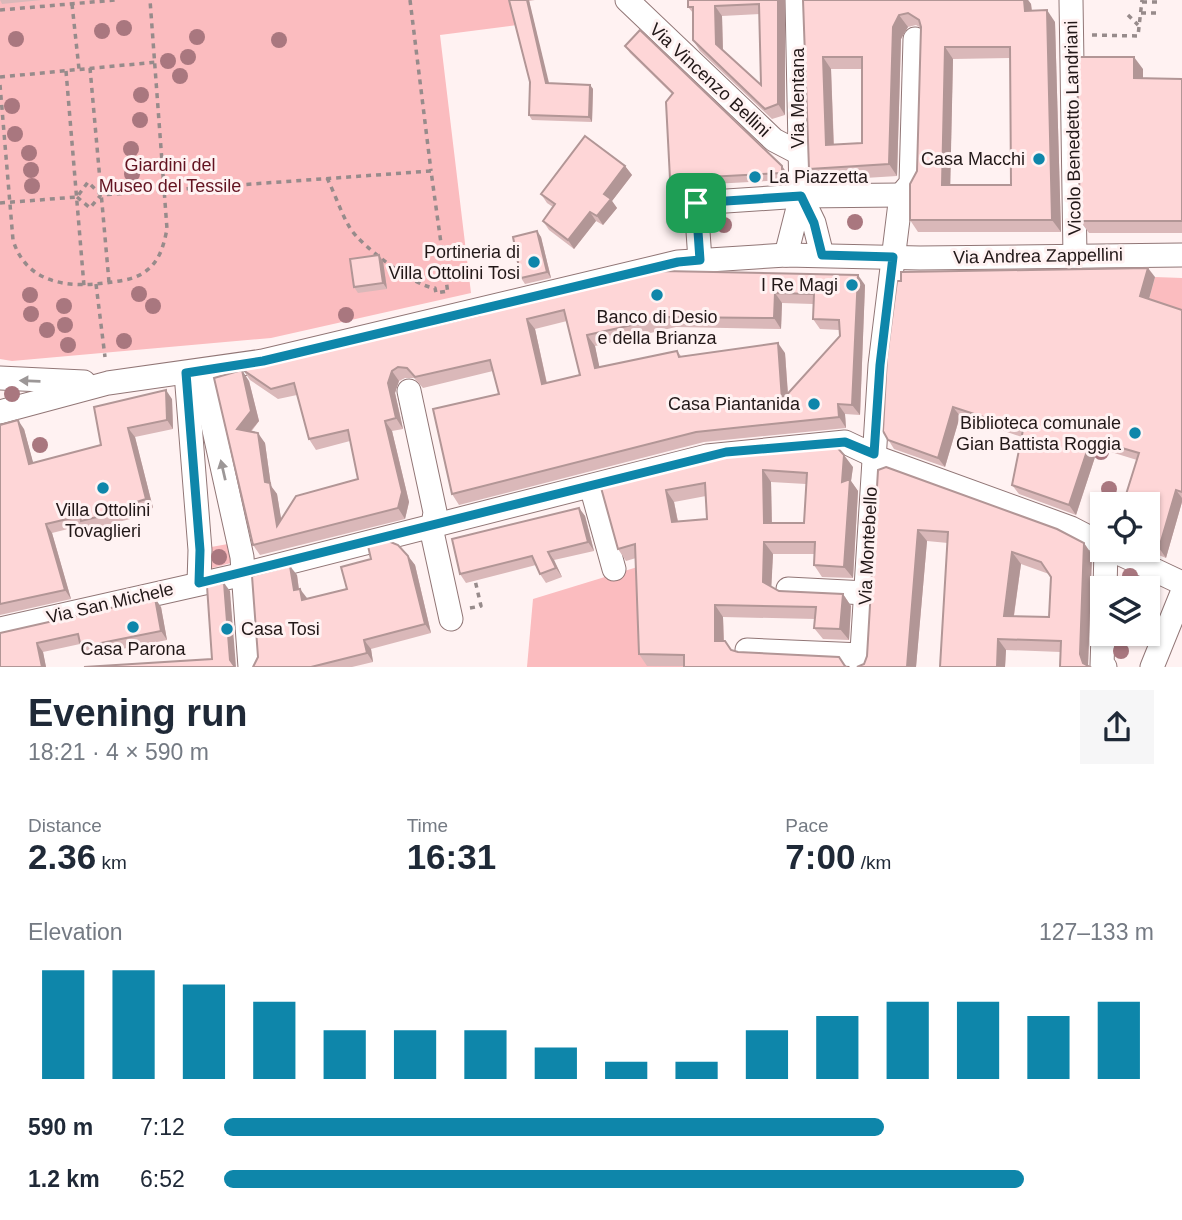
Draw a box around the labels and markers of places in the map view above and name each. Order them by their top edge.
place label: Casa Macchi [921,149,1025,169]
marker: Casa Macchi [1031,151,1047,167]
place label: La Piazzetta [769,167,869,187]
marker: La Piazzetta [747,169,763,185]
pin [666,173,726,233]
place label: Portineria di Villa Ottolini Tosi [389,242,520,283]
marker: Portineria di Villa Ottolini Tosi [526,254,542,270]
place label: I Re Magi [761,275,838,295]
marker: I Re Magi [844,277,860,293]
marker: Banco di Desio e della Brianza [649,287,665,303]
place label: Banco di Desio e della Brianza [596,307,718,348]
place label: Casa Piantanida [668,394,801,414]
marker: Casa Piantanida [806,396,822,412]
place label: Biblioteca comunale Gian Battista Roggia [956,413,1122,454]
marker: Biblioteca comunale Gian Battista Roggia [1127,425,1143,441]
marker: Villa Ottolini Tovaglieri [95,480,111,496]
place label: Villa Ottolini Tovaglieri [56,500,150,541]
marker: Casa Parona [125,619,141,635]
place label: Casa Tosi [241,619,320,639]
marker: Casa Tosi [219,621,235,637]
place label: Casa Parona [80,639,187,659]

